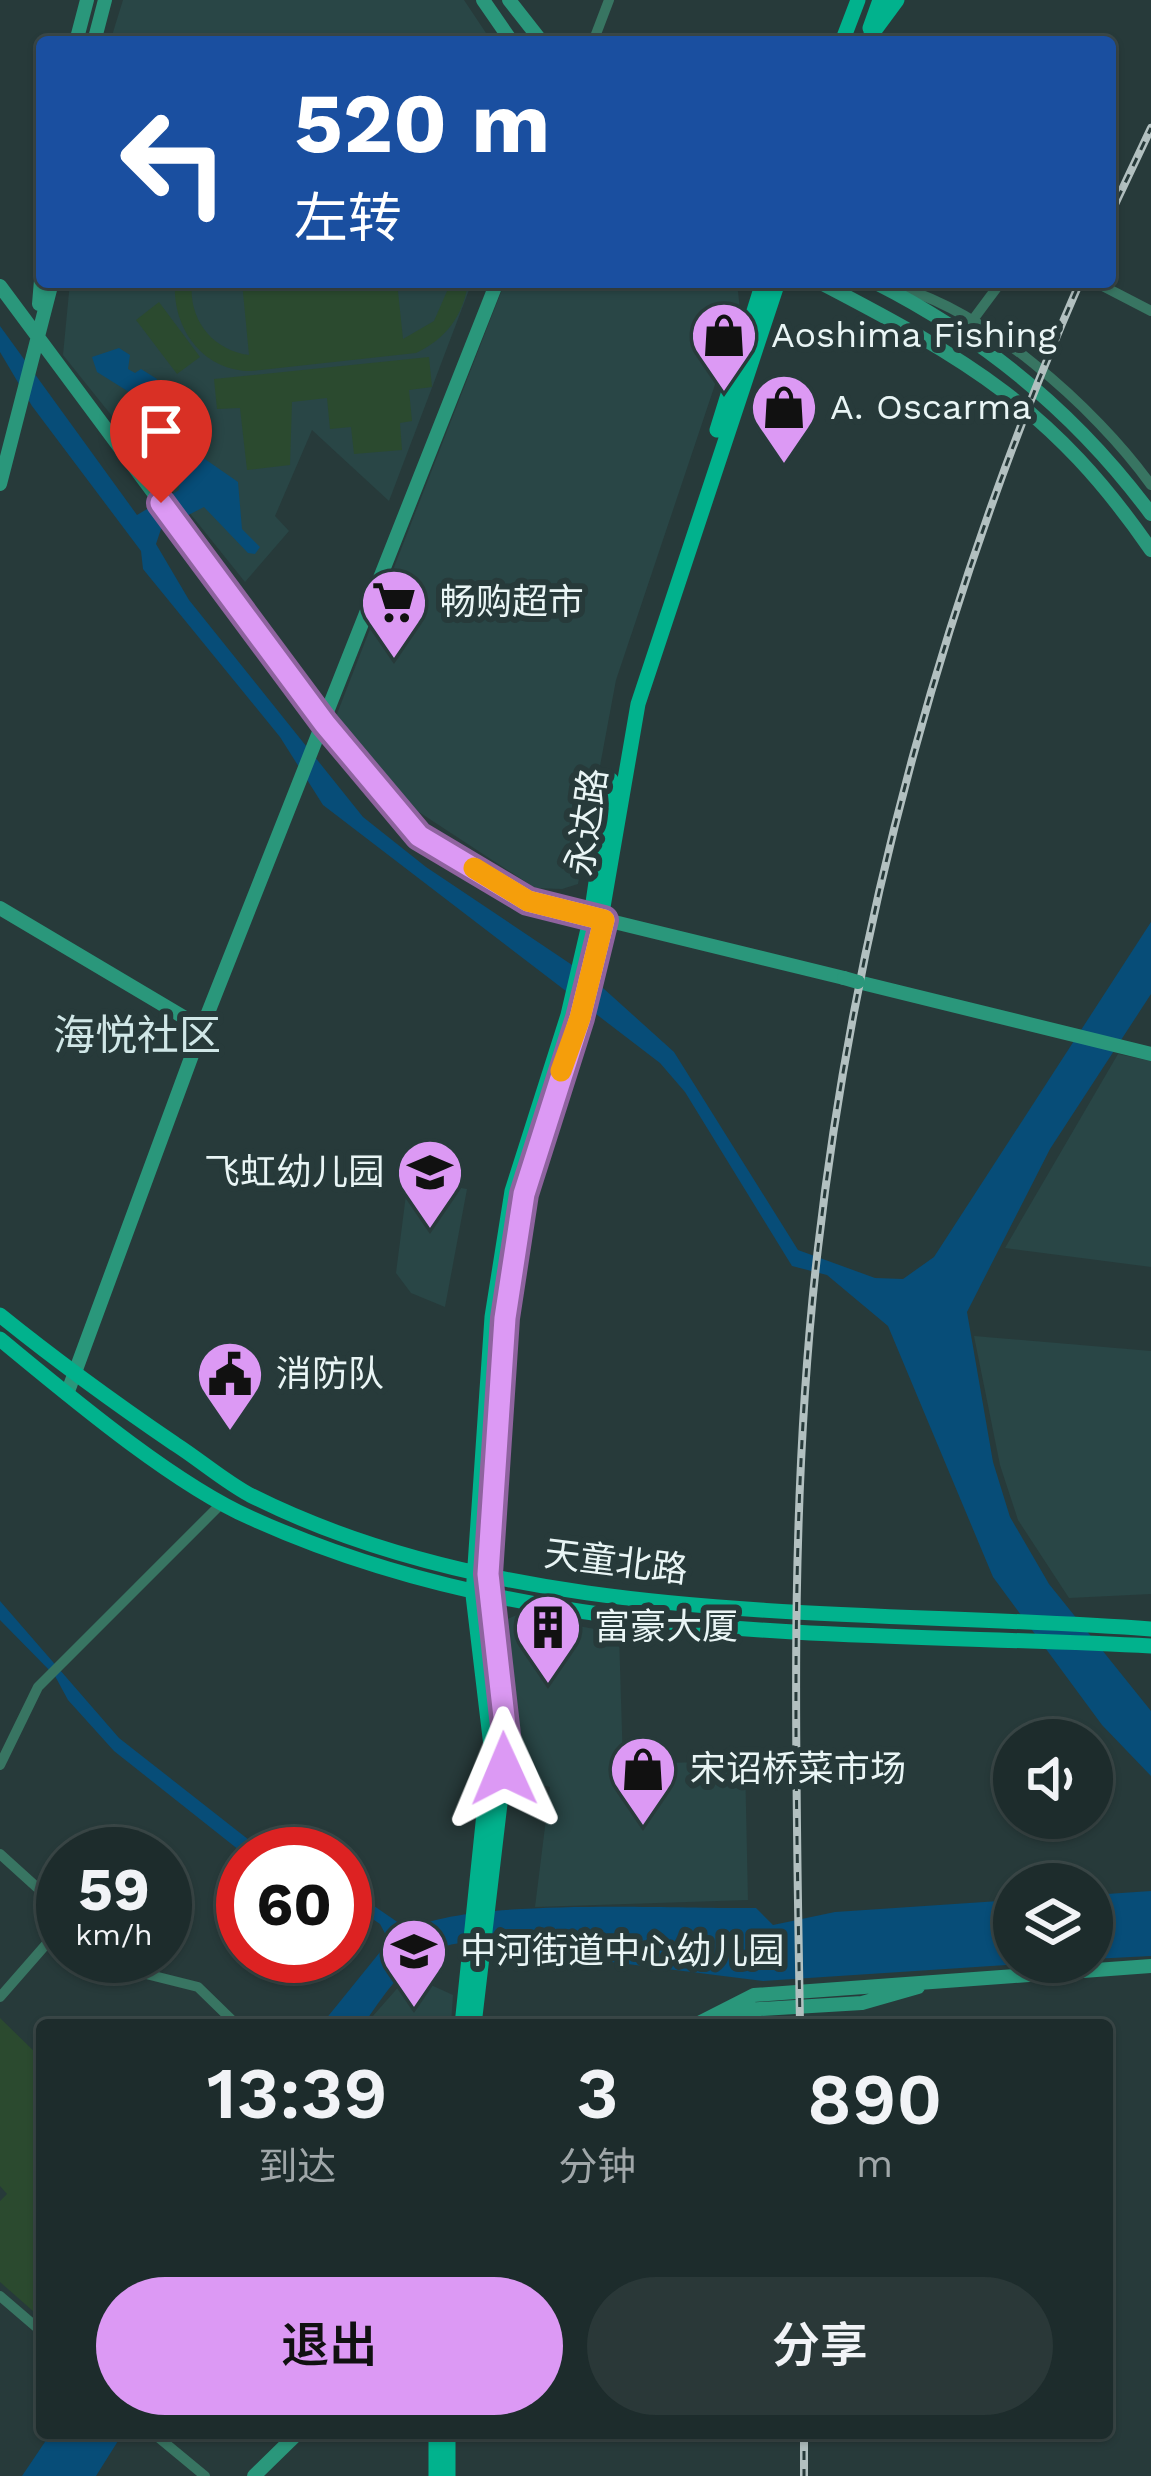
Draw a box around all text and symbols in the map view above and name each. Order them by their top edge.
text: 520 m [294,74,550,172]
icon: left [96,84,252,240]
text: 左转 [294,187,402,250]
shop icon: Aoshima Fishing [689,300,759,394]
place label: Aoshima Fishing [771,314,1058,356]
shop icon: A. Oscarma [749,372,819,466]
pin [110,380,212,503]
place label: A. Oscarma [830,386,1032,428]
icon: arrive [128,398,194,464]
supermarket icon: 畅购超市 [359,567,429,661]
place label: 畅购超市 [440,581,584,623]
street label: 永达路 [559,766,615,878]
district label: 海悦社区 [53,1011,221,1060]
school or university icon: 飞虹幼儿园 [395,1137,465,1231]
place label: 飞虹幼儿园 [204,1151,384,1193]
public building icon: 消防队 [195,1339,265,1433]
place label: 消防队 [276,1353,384,1395]
street label: 天童北路 [542,1532,690,1592]
building icon: 富豪大厦 [513,1592,583,1686]
place label: 富豪大厦 [594,1606,738,1648]
position arrow [441,1706,567,1832]
map controls [993,1719,1113,1983]
button: sound [993,1719,1113,1839]
shop icon: 宋诏桥菜市场 [608,1734,678,1828]
place label: 宋诏桥菜市场 [690,1748,906,1790]
speed limit sign: 60 [216,1827,372,1983]
text: 59 [78,1854,150,1925]
button: layers [993,1863,1113,1983]
school or university icon: 中河街道中心幼儿园 [379,1916,449,2010]
text: km/h [75,1917,153,1952]
place label: 中河街道中心幼儿园 [460,1930,784,1972]
text: 13:39 [207,2051,388,2135]
text: 3 [576,2051,619,2135]
text: 890 [807,2057,942,2141]
text: m [856,2141,893,2186]
text: 到达 [258,2144,336,2189]
text: 分钟 [558,2144,636,2189]
button: 退出 [96,2277,563,2415]
button: 分享 [587,2277,1053,2415]

